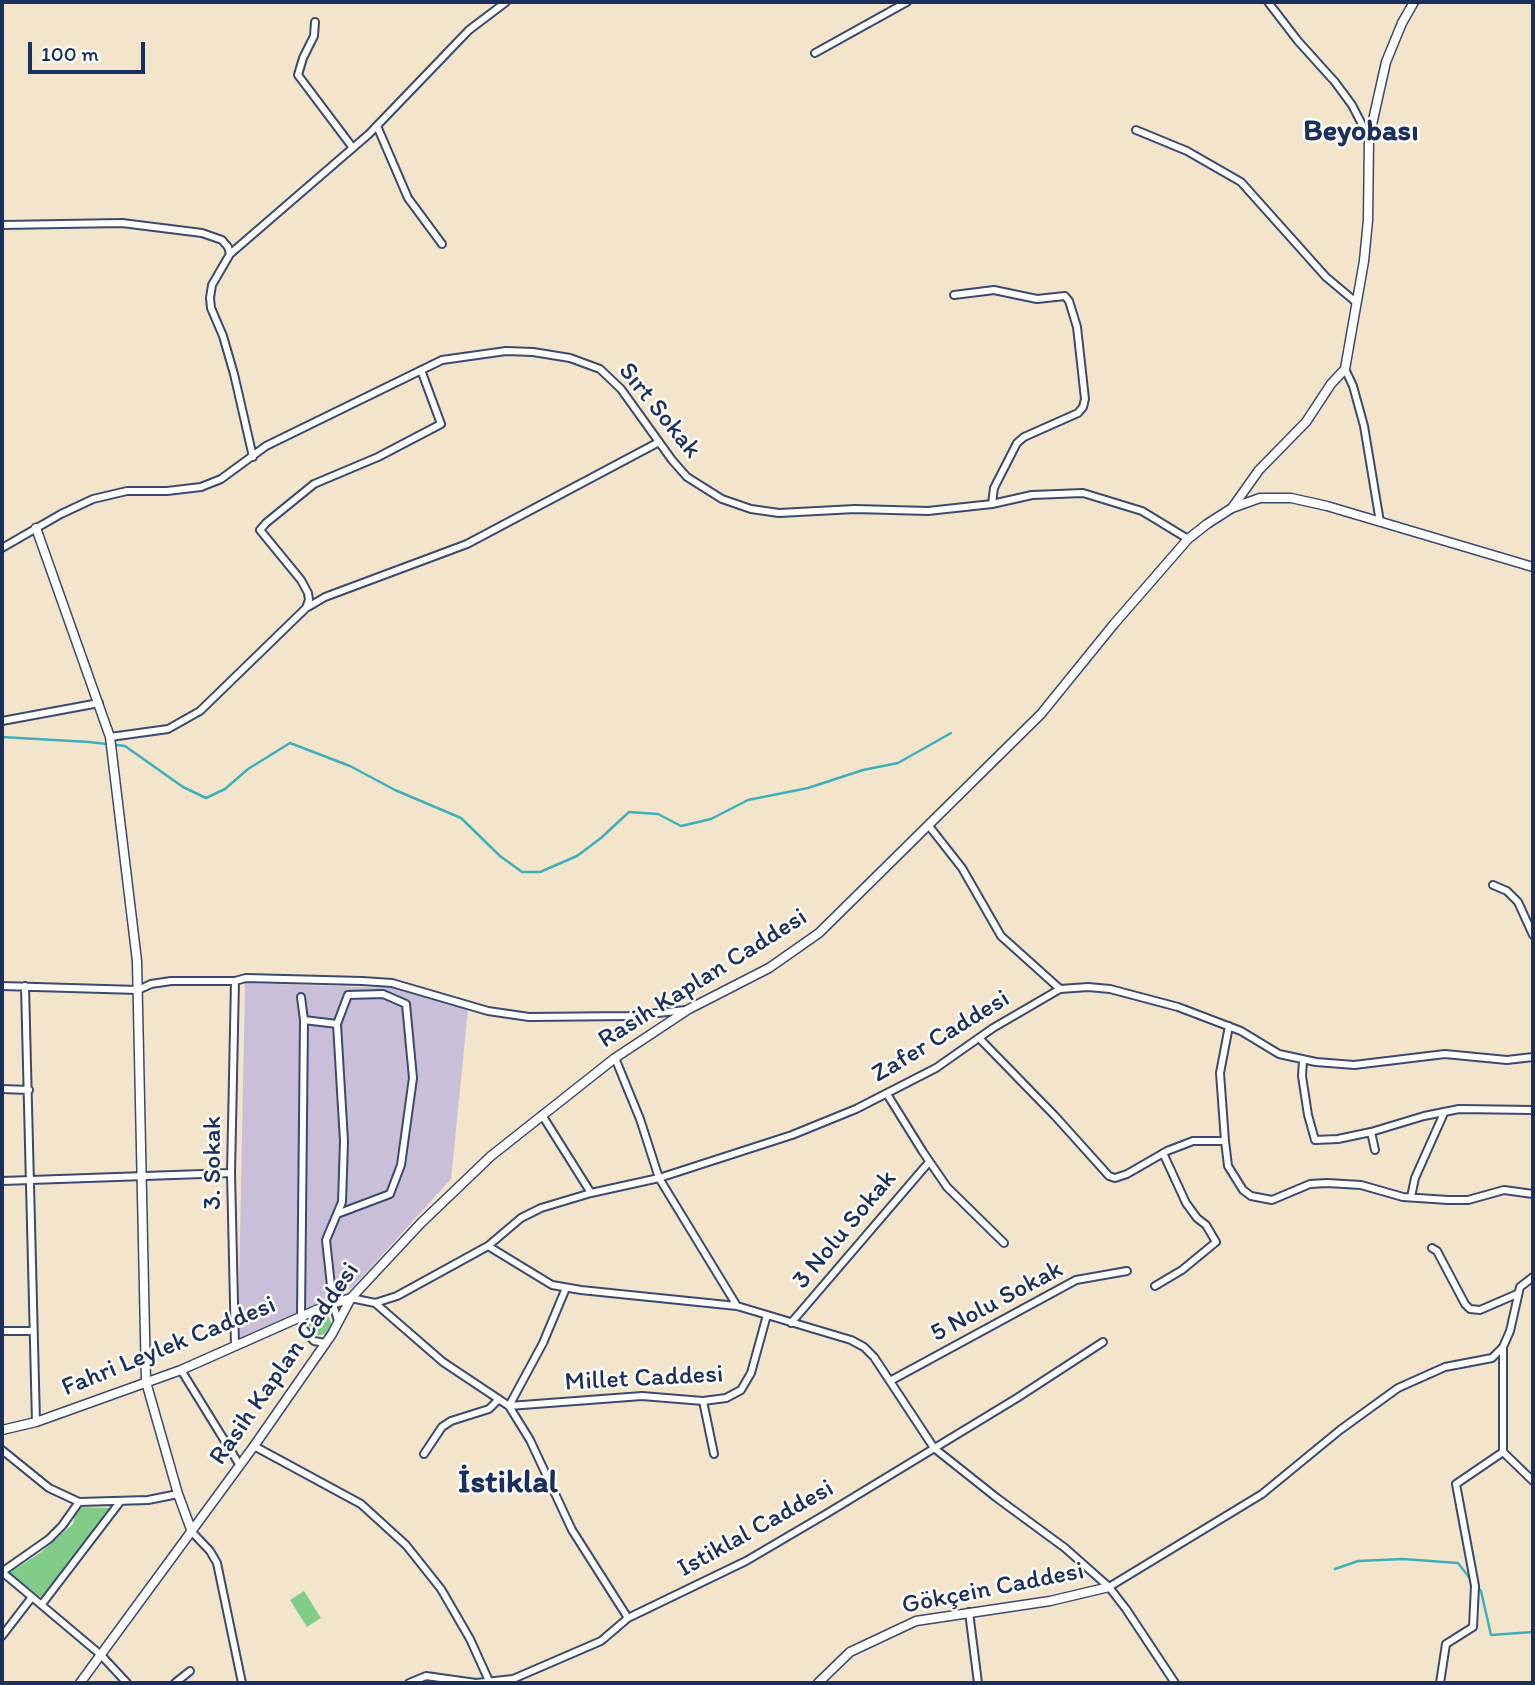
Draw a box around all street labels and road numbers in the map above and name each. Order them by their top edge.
street label: Sırt Sokak [611,357,707,465]
street label: Rasih Kaplan Caddesi [593,902,813,1056]
street label: Zafer Caddesi [866,984,1016,1090]
street label: 3. Sokak [197,1116,229,1210]
street label: 3 Nolu Sokak [786,1164,904,1296]
street label: 5 Nolu Sokak [926,1254,1068,1350]
street label: Rasih Kaplan Caddesi [203,1257,367,1471]
street label: Fahri Leylek Caddesi [57,1290,281,1404]
street label: Millet Caddesi [564,1359,724,1399]
street label: Istiklal Caddesi [673,1473,839,1585]
street label: Gökçein Caddesi [899,1556,1087,1622]

